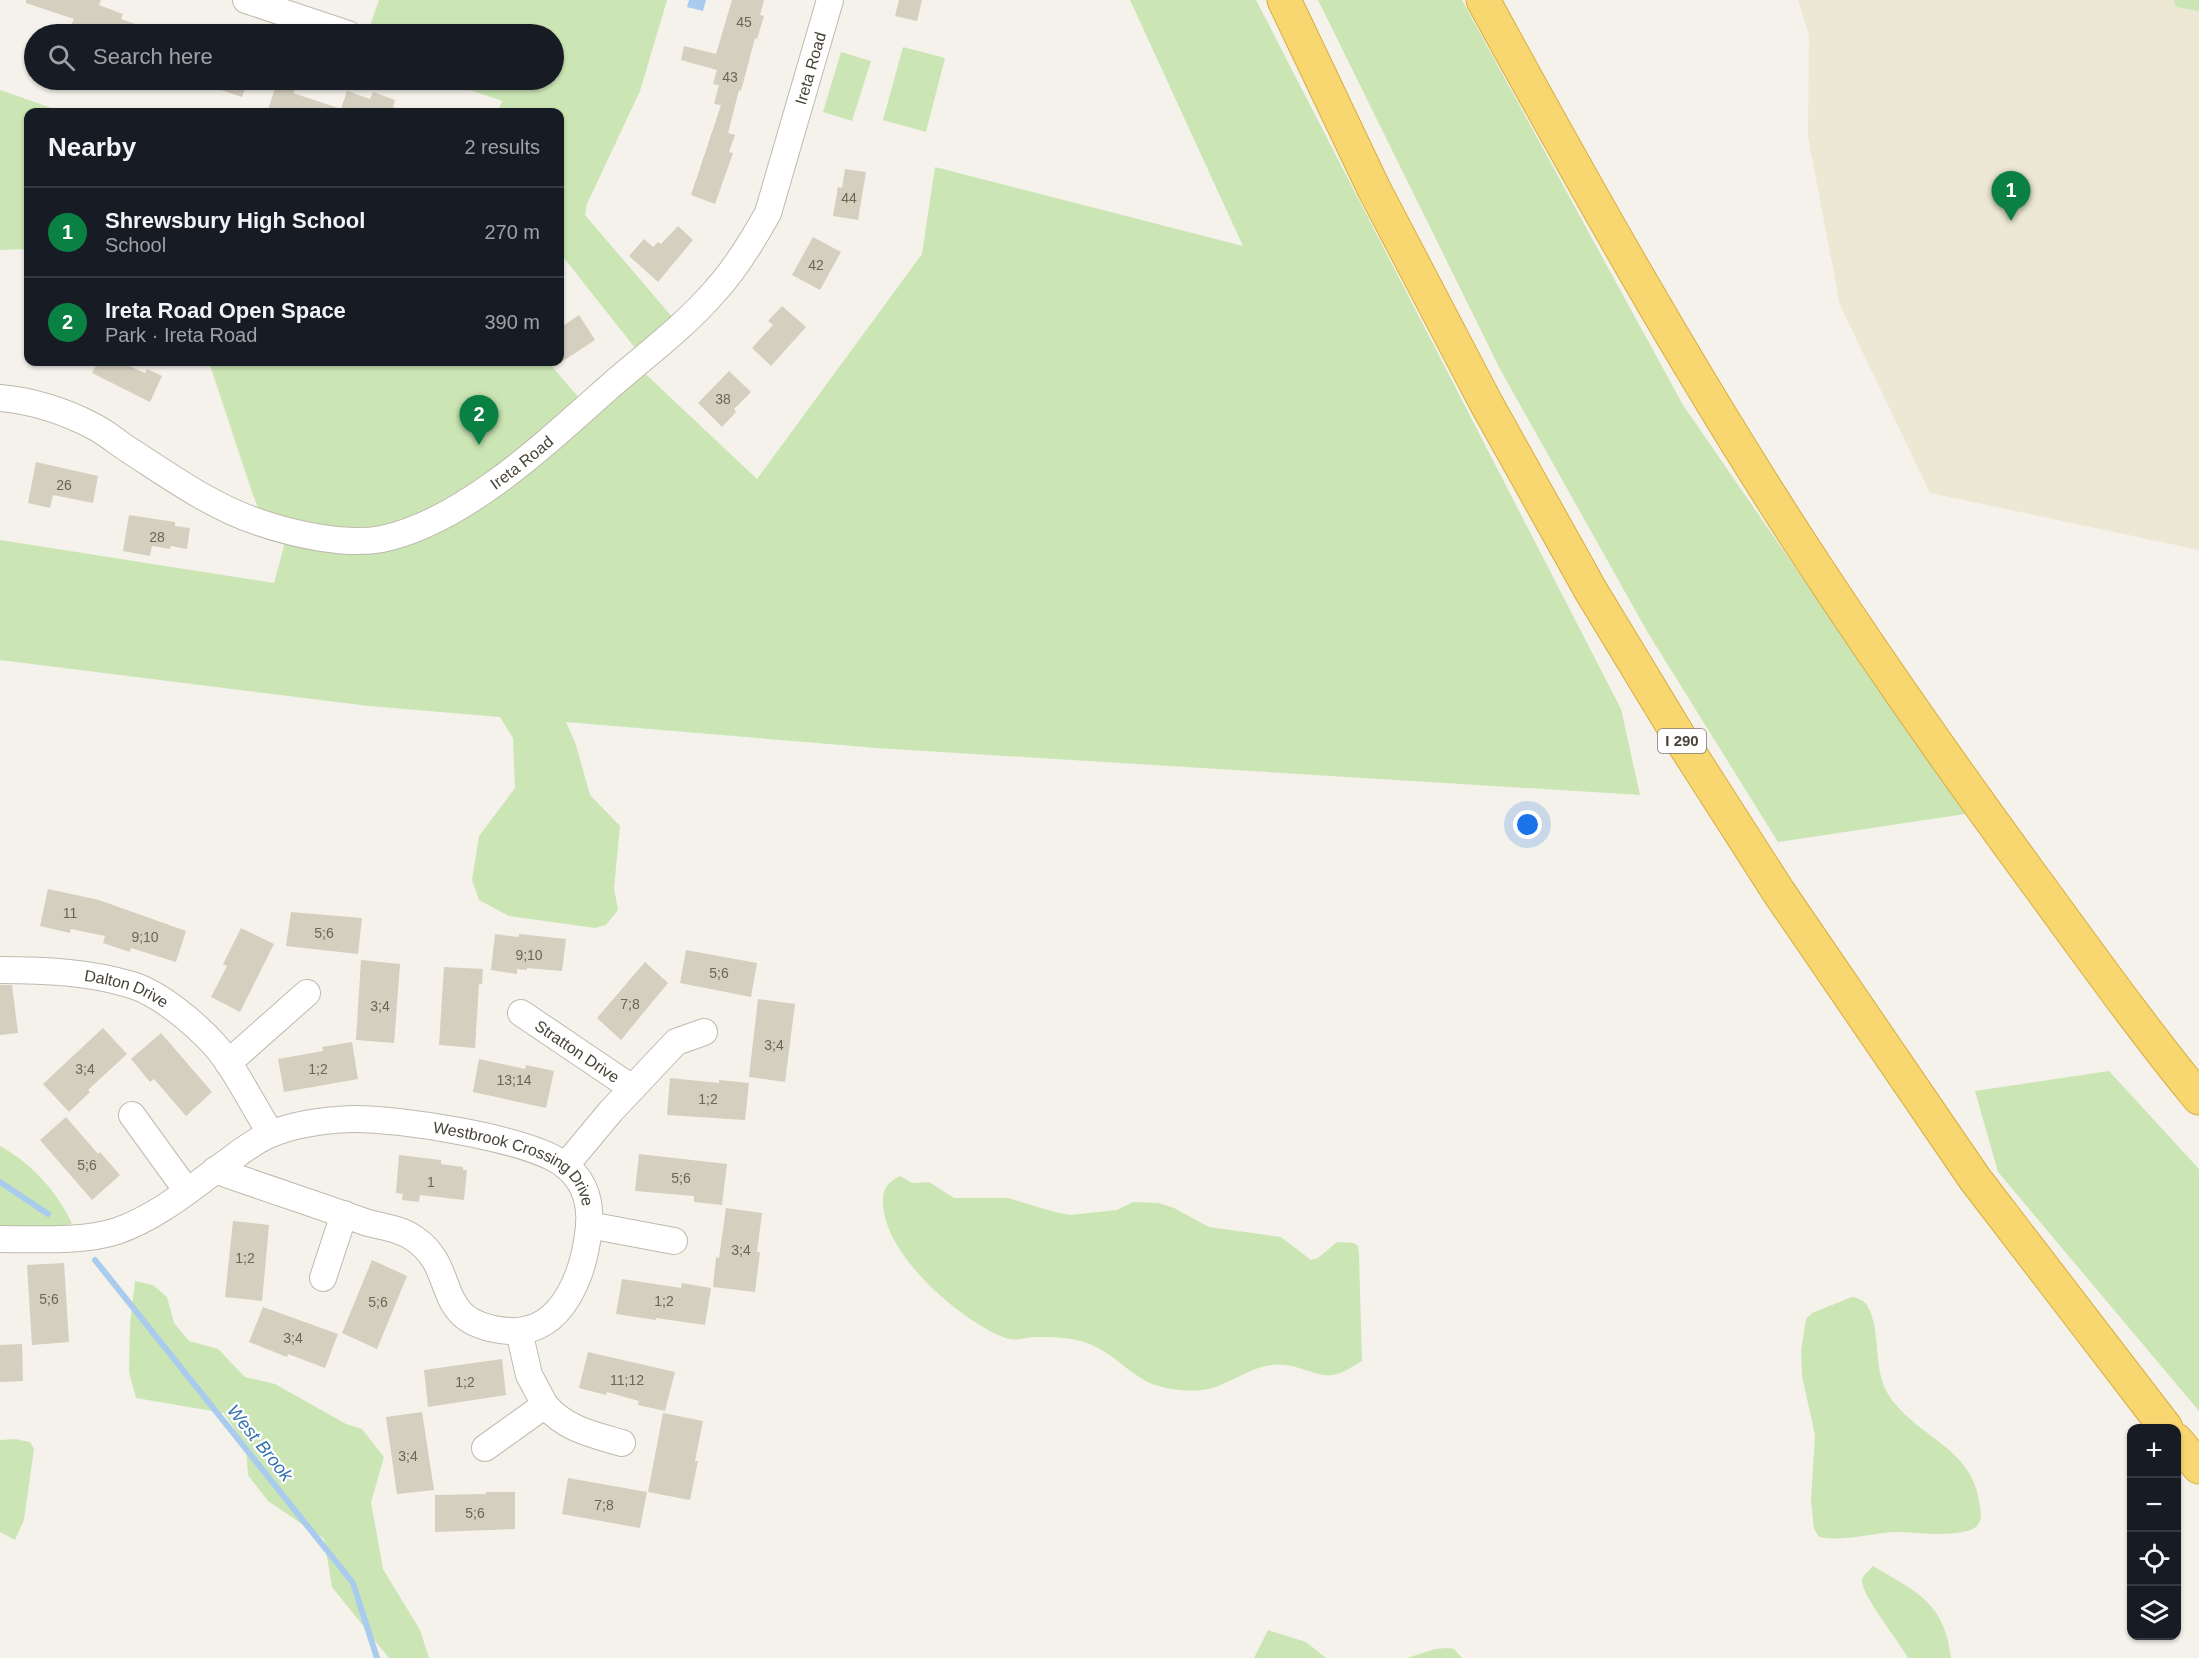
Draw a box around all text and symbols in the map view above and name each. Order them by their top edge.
house number: 45 [736,14,752,30]
search box [24,24,564,90]
street label: Ireta Road [792,30,829,107]
icon: search [45,41,78,74]
text: Search here [93,44,213,69]
house number: 43 [722,69,738,85]
text: Nearby [48,132,136,162]
text: 2 results [464,136,540,158]
pin: 1 [1992,172,2030,221]
house number: 44 [841,190,857,206]
text: Shrewsbury High School [105,208,365,233]
text: 1 [62,221,73,243]
text: 270 m [484,221,540,243]
text: School [105,234,166,256]
house number: 42 [808,257,824,273]
text: Ireta Road Open Space [105,298,346,323]
text: 2 [62,311,73,333]
text: 390 m [484,311,540,333]
text: Park · Ireta Road [105,324,257,346]
house number: 38 [715,391,731,407]
pin: 2 [460,396,498,445]
street label: Ireta Road [487,433,556,493]
house number: 26 [56,477,72,493]
house number: 28 [149,529,165,545]
road number: I 290 [1658,729,1706,753]
your location [1513,810,1542,839]
house number: 11 [63,905,77,921]
house number: 5;6 [314,925,334,941]
house number: 9;10 [131,929,159,945]
house number: 9;10 [515,947,543,963]
house number: 5;6 [709,965,729,981]
street label: Dalton Drive [83,967,171,1011]
house number: 7;8 [620,996,640,1012]
house number: 3;4 [370,998,390,1014]
street label: Stratton Drive [532,1017,622,1086]
house number: 3;4 [764,1037,784,1053]
house number: 3;4 [75,1061,95,1077]
house number: 1;2 [308,1061,328,1077]
house number: 13;14 [496,1072,532,1088]
house number: 1;2 [698,1091,718,1107]
street label: Westbrook Crossing Drive [432,1119,596,1208]
house number: 5;6 [77,1157,97,1173]
house number: 5;6 [671,1170,691,1186]
house number: 1 [427,1174,435,1190]
house number: 3;4 [731,1242,751,1258]
house number: 1;2 [235,1250,255,1266]
house number: 5;6 [39,1291,59,1307]
house number: 1;2 [654,1293,674,1309]
house number: 5;6 [368,1294,388,1310]
house number: 3;4 [283,1330,303,1346]
house number: 11;12 [610,1372,644,1388]
house number: 1;2 [455,1374,475,1390]
water label: West Brook [223,1401,298,1486]
map controls [2127,1424,2181,1640]
button: + [2127,1424,2181,1478]
house number: 3;4 [398,1448,418,1464]
button: − [2127,1478,2181,1532]
house number: 7;8 [594,1497,614,1513]
house number: 5;6 [465,1505,485,1521]
button: locate [2127,1532,2181,1586]
button: layers [2127,1586,2181,1640]

